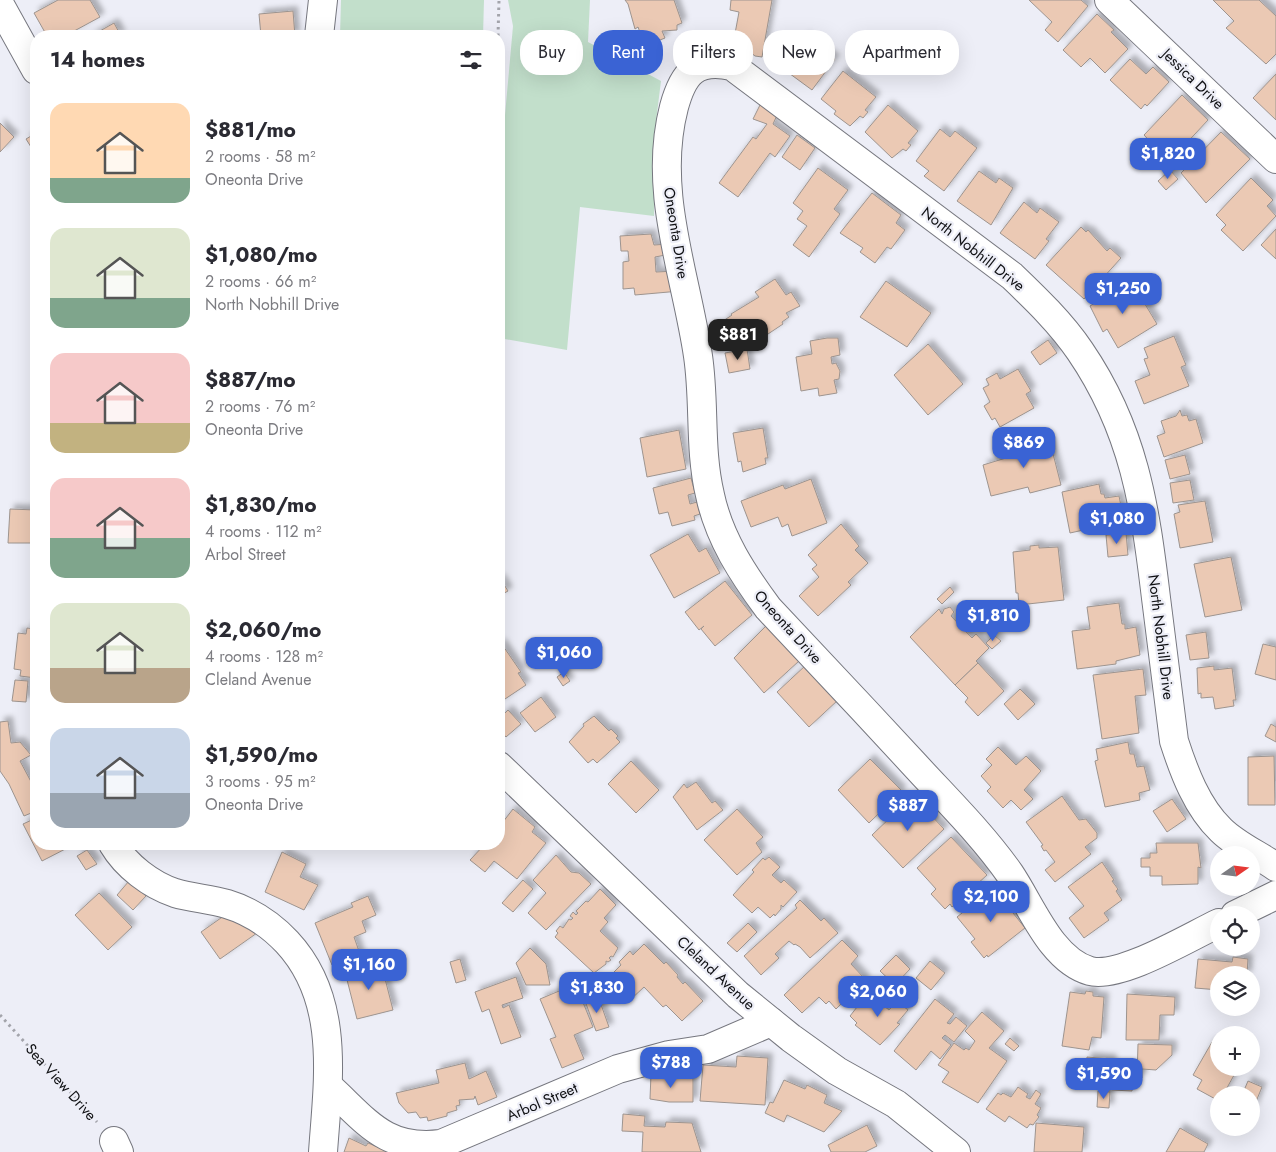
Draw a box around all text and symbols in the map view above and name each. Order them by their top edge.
chip: Buy [520,30,583,75]
chip: Rent [593,30,663,75]
chip: Filters [673,30,753,75]
chip: New [763,30,835,75]
chip: Apartment [845,30,959,75]
street label: Jessica Drive [1155,42,1229,115]
text: 14 homes [50,45,145,75]
icon: filters [457,46,485,74]
text: $881/mo [205,115,296,145]
icon: home [90,123,150,183]
pin: $1,820 [1127,138,1209,180]
text: $1,820 [1141,142,1195,165]
text: 2 rooms · 58 m² [205,145,316,168]
text: Oneonta Drive [205,168,303,191]
street label: Oneonta Drive [658,186,694,281]
street label: North Nobhill Drive [917,202,1030,297]
text: $1,080/mo [205,240,317,270]
icon: home [90,248,150,308]
text: 2 rooms · 66 m² [205,270,316,293]
pin: $1,250 [1082,272,1164,315]
text: $1,250 [1096,277,1150,300]
text: North Nobhill Drive [205,293,339,316]
pin: $881 [708,318,768,361]
text: $881 [719,323,757,346]
text: $887/mo [205,365,296,395]
icon: home [90,373,150,433]
text: 2 rooms · 76 m² [205,395,315,418]
text: Oneonta Drive [205,418,303,441]
pin: $869 [994,426,1054,469]
text: $869 [1003,431,1045,454]
text: $1,830/mo [205,490,317,520]
icon: home [90,498,150,558]
pin: $1,080 [1076,502,1158,545]
text: $1,080 [1090,507,1144,530]
text: 4 rooms · 112 m² [205,520,322,543]
text: Arbol Street [205,543,286,566]
street label: North Nobhill Drive [1142,573,1180,701]
street label: Oneonta Drive [749,585,827,669]
pin: $1,810 [952,600,1034,642]
text: $1,810 [967,604,1019,627]
text: $2,060/mo [205,615,321,645]
icon: home [90,623,150,683]
pin: $1,060 [523,636,605,679]
text: $1,060 [536,641,592,664]
text: 4 rooms · 128 m² [205,645,323,668]
text: Cleland Avenue [205,668,311,691]
text: $1,590/mo [205,740,318,770]
icon: home [90,748,150,808]
text: 3 rooms · 95 m² [205,770,316,793]
pin: $887 [878,790,938,832]
text: Oneonta Drive [205,793,303,816]
text: $887 [888,794,928,817]
north arrow [1210,846,1260,896]
map controls [1210,846,1260,1136]
pin: $2,100 [950,880,1032,923]
text: $2,100 [964,885,1018,908]
button: locate [1210,906,1260,956]
street label: Cleland Avenue [672,931,760,1015]
pin: $1,160 [328,948,410,991]
text: $1,160 [343,953,395,976]
button: layers [1210,966,1260,1016]
pin: $1,830 [556,972,638,1014]
text: $1,830 [570,976,624,999]
pin: $2,060 [837,976,919,1018]
text: $2,060 [849,980,907,1003]
button: + [1210,1026,1260,1076]
street label: Sea View Drive [20,1039,102,1126]
pin: $788 [641,1046,701,1089]
text: $788 [651,1051,691,1074]
pin: $1,590 [1063,1058,1145,1100]
text: $1,590 [1077,1062,1131,1085]
street label: Arbol Street [503,1077,581,1127]
button: − [1210,1086,1260,1136]

